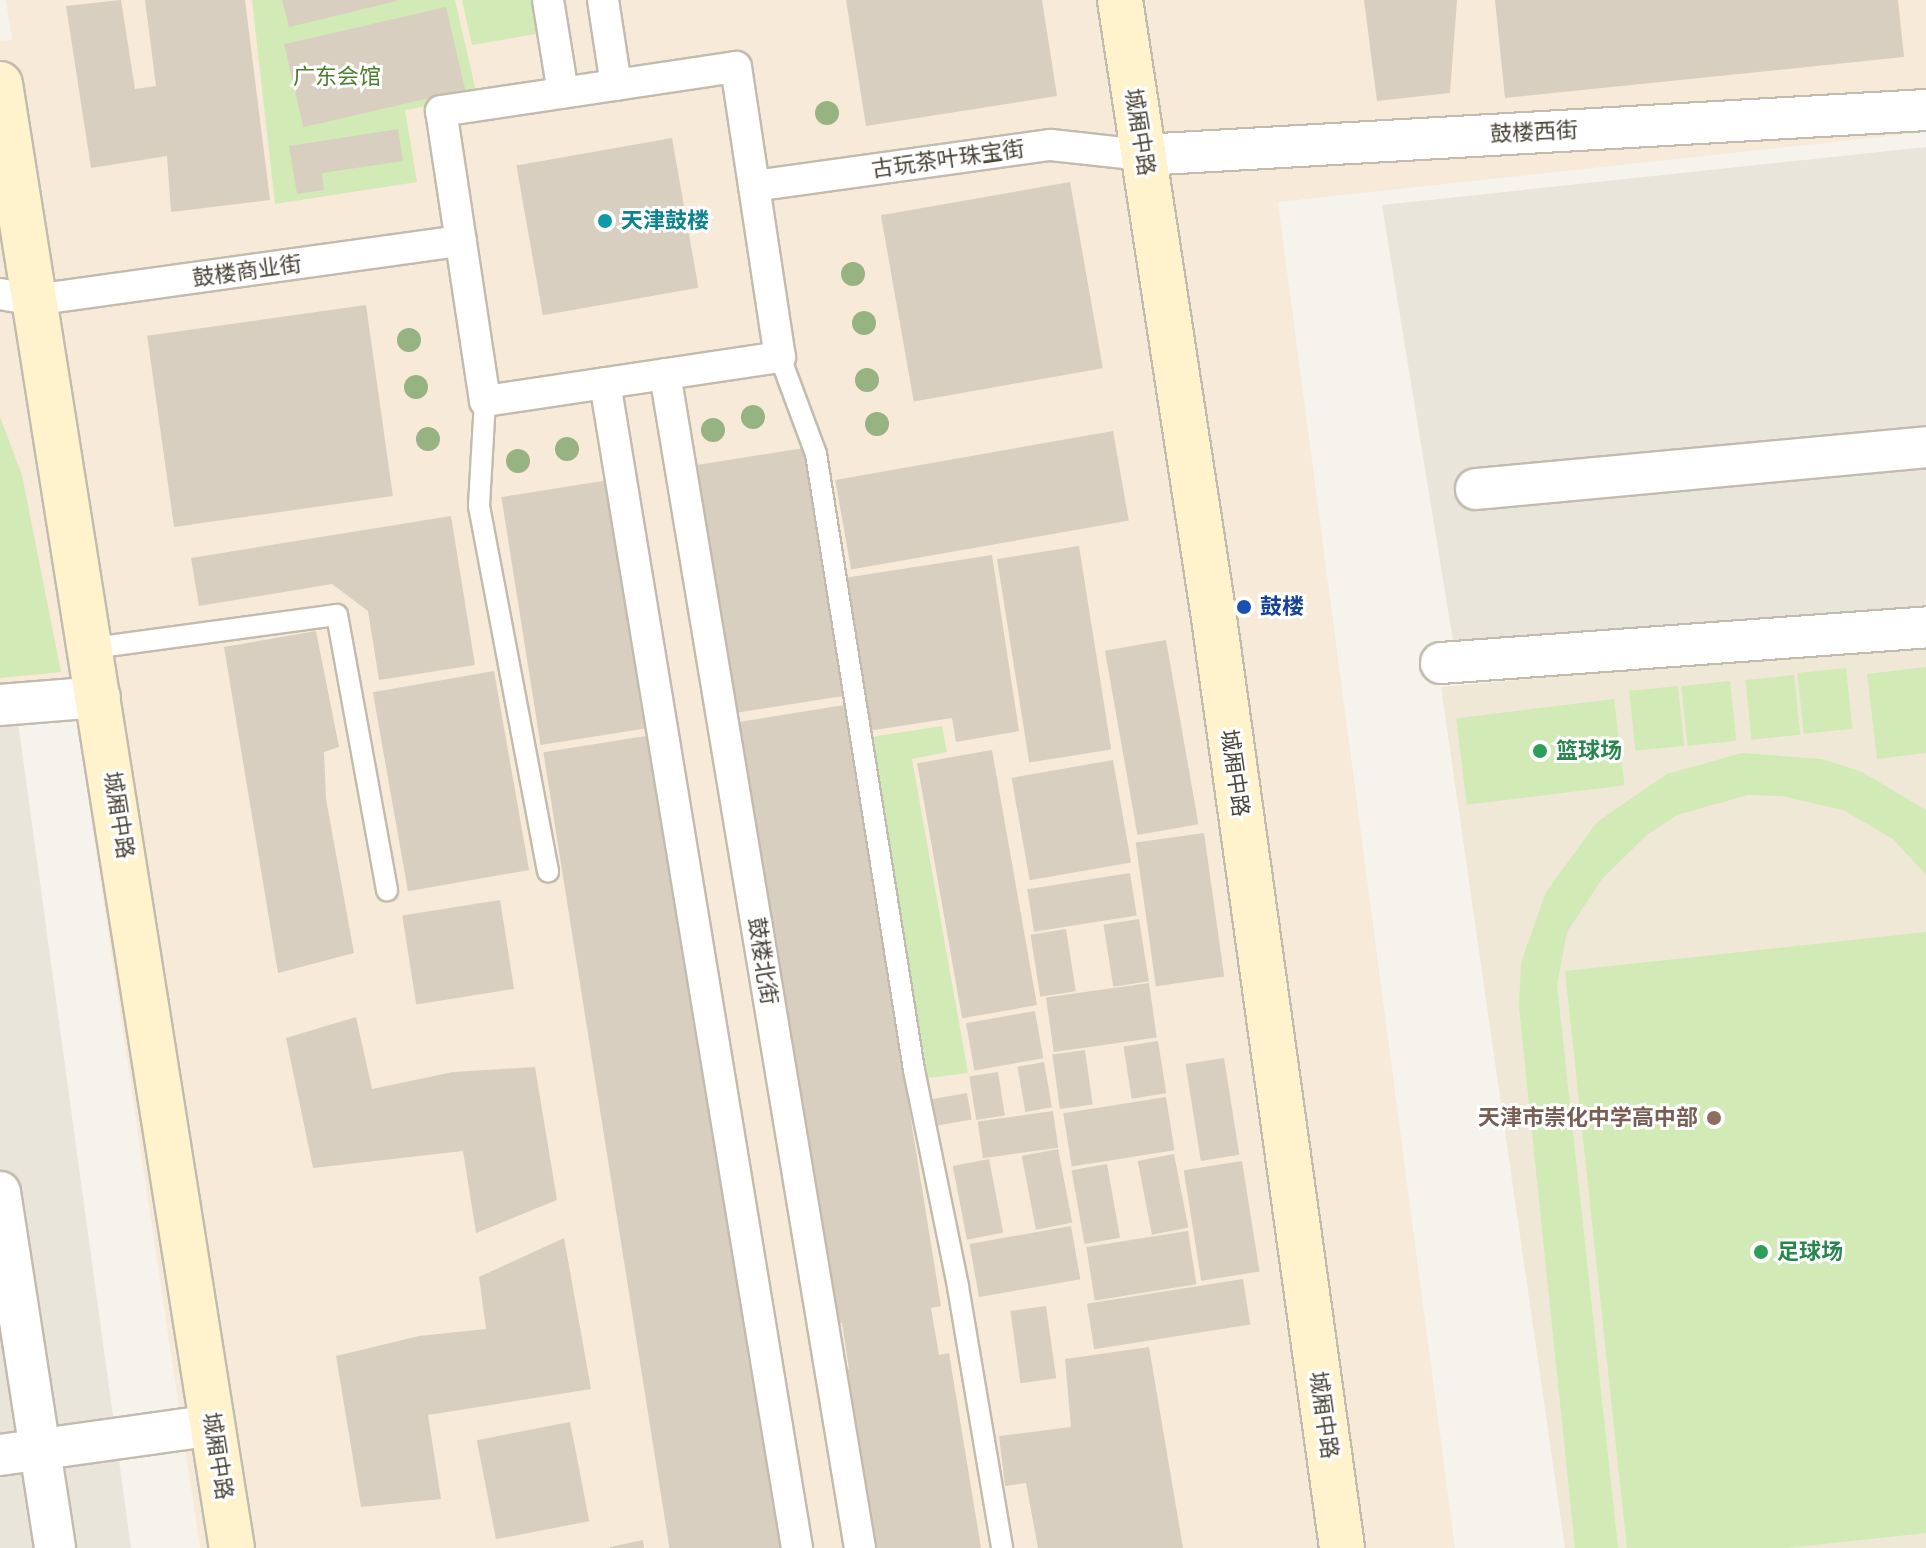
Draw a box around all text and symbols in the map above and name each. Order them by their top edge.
park label: 广东会馆 [293,64,381,90]
street label: 城厢中路 [1120,86,1160,178]
street label: 鼓楼西街 [1489,117,1579,147]
street label: 古玩茶叶珠宝街 [870,135,1026,183]
place label: 天津鼓楼 [621,208,709,234]
marker: 天津鼓楼 [596,212,614,230]
street label: 鼓楼商业街 [191,250,303,292]
place label: 鼓楼 [1260,594,1304,620]
marker: 鼓楼 [1235,598,1253,616]
street label: 城厢中路 [1216,728,1254,818]
place label: 篮球场 [1556,738,1622,764]
marker: 篮球场 [1531,742,1549,760]
street label: 城厢中路 [99,769,139,861]
street label: 鼓楼北街 [743,915,783,1007]
place label: 天津市崇化中学高中部 [1478,1105,1698,1131]
marker: 天津市崇化中学高中部 [1705,1109,1723,1127]
place label: 足球场 [1777,1239,1843,1265]
marker: 足球场 [1752,1243,1770,1261]
street label: 城厢中路 [1305,1370,1343,1460]
street label: 城厢中路 [198,1410,238,1502]

